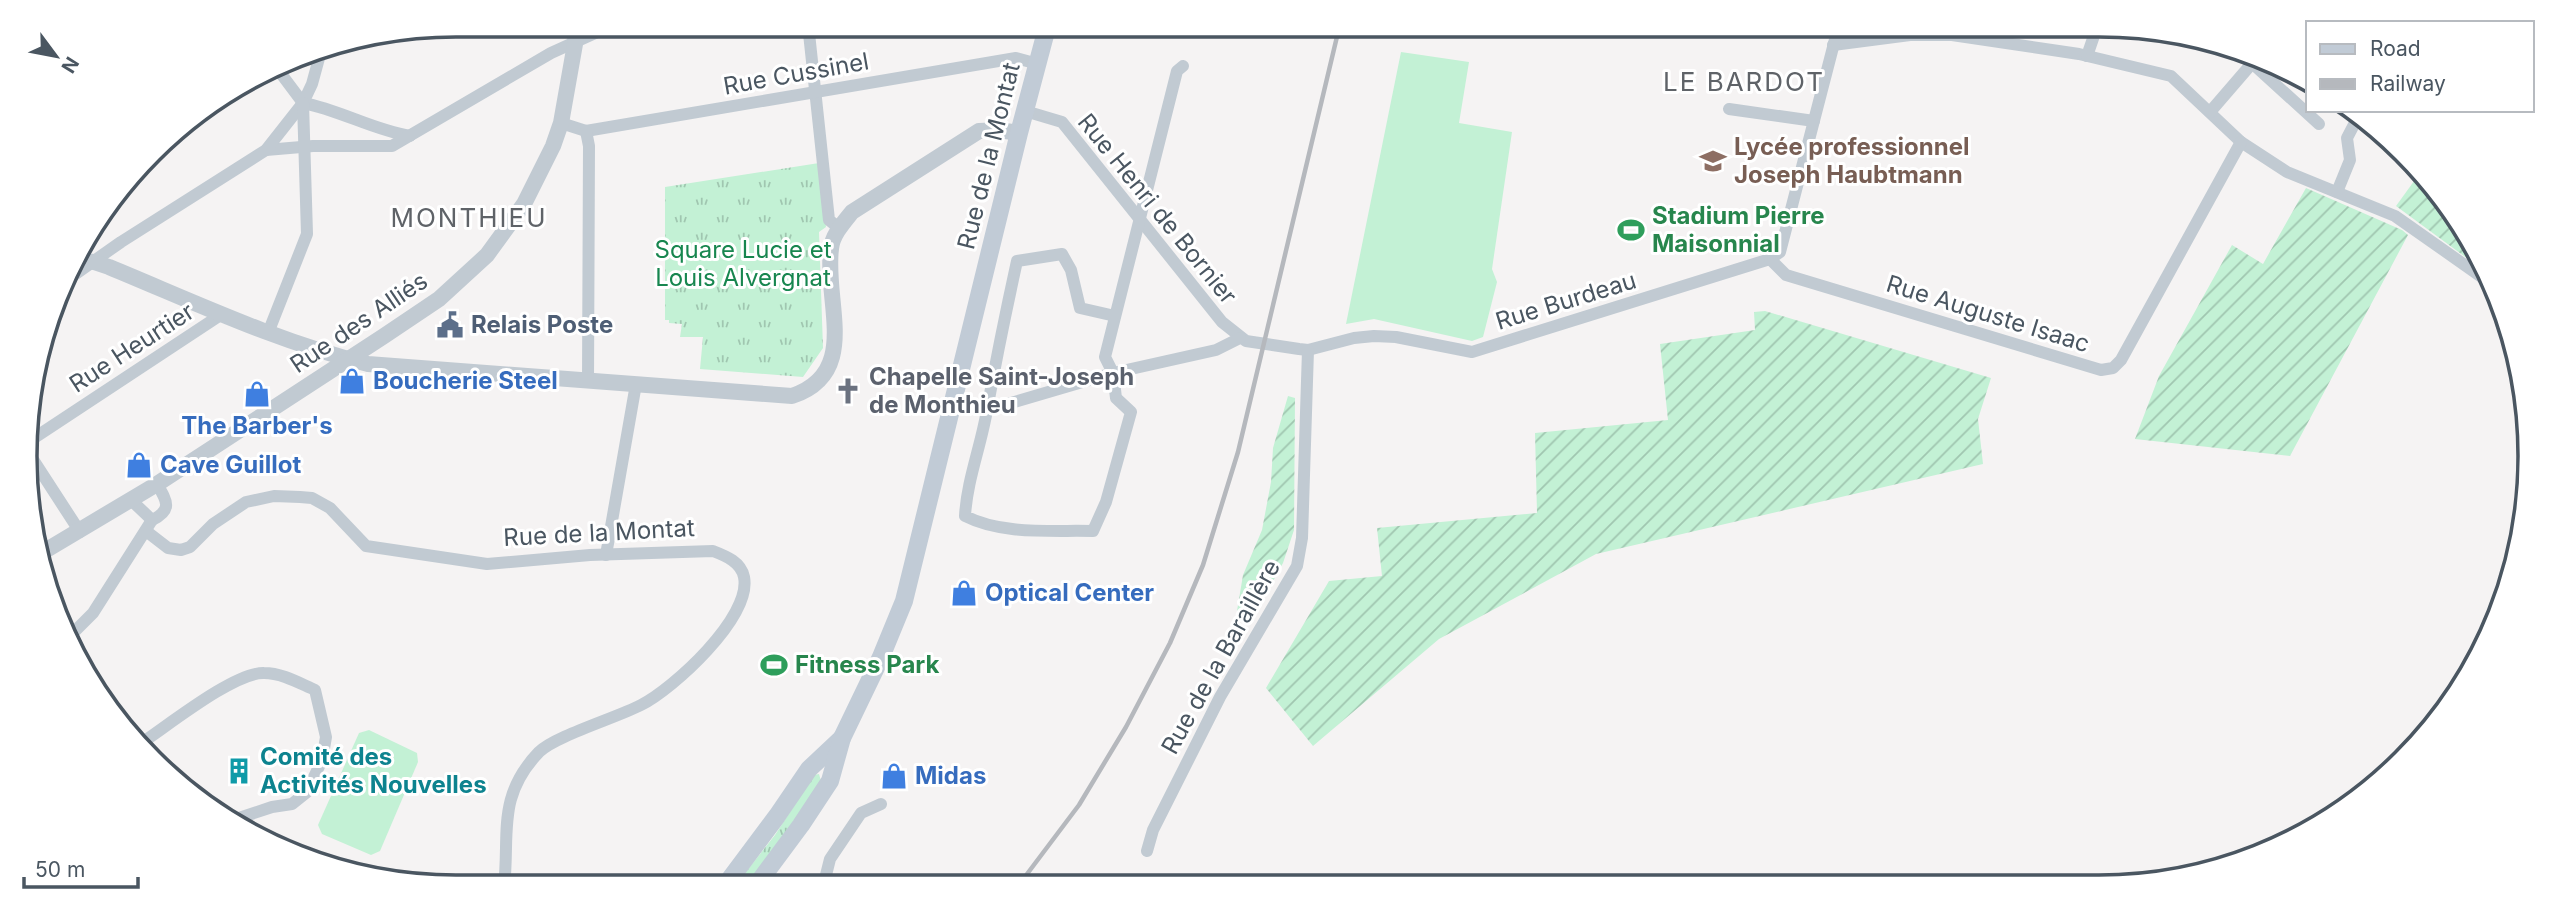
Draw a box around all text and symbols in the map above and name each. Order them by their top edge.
north arrow [21,21,91,91]
legend [2306,21,2534,112]
text: Road [2370,36,2421,61]
street label: Rue Cussinel [721,46,871,101]
text: N [56,53,84,77]
street label: Rue de la Montat [951,59,1026,252]
district label: LE BARDOT [1663,66,1825,97]
text: Railway [2370,71,2446,96]
street label: Rue Henri de Bornier [1072,108,1243,310]
place label: Lycée professionnel Joseph Haubtmann [1734,132,1970,189]
school or university icon: Lycée professionnel Joseph Haubtmann [1698,146,1728,176]
place label: Stadium Pierre Maisonnial [1652,201,1825,258]
district label: MONTHIEU [390,202,548,233]
sports icon: Stadium Pierre Maisonnial [1616,215,1646,245]
park label: Square Lucie et Louis Alvergnat [654,235,832,292]
street label: Rue Burdeau [1492,265,1640,336]
street label: Rue des Alliés [285,266,433,379]
street label: Rue Auguste Isaac [1883,269,2093,358]
street label: Rue Heurtier [64,297,199,399]
public building icon: Relais Poste [435,310,465,340]
place label: Relais Poste [471,310,613,339]
place label: Chapelle Saint-Joseph de Monthieu [869,362,1134,419]
shop icon: Boucherie Steel [337,366,367,396]
place label: Boucherie Steel [373,366,558,395]
church icon: Chapelle Saint-Joseph de Monthieu [833,376,863,406]
shop icon: The Barber's [242,379,272,409]
place label: The Barber's [181,411,333,440]
shop icon: Cave Guillot [124,450,154,480]
place label: Cave Guillot [160,450,301,479]
street label: Rue de la Montat [503,513,695,552]
street label: Rue de la Baraillère [1155,555,1286,759]
shop icon: Optical Center [949,578,979,608]
place label: Optical Center [985,578,1154,607]
sports icon: Fitness Park [759,650,789,680]
place label: Fitness Park [795,650,940,679]
place label: Comité des Activités Nouvelles [260,742,487,799]
building icon: Comité des Activités Nouvelles [224,756,254,786]
shop icon: Midas [879,761,909,791]
place label: Midas [915,761,986,790]
scale bar [24,846,138,890]
text: 50 m [35,857,85,882]

